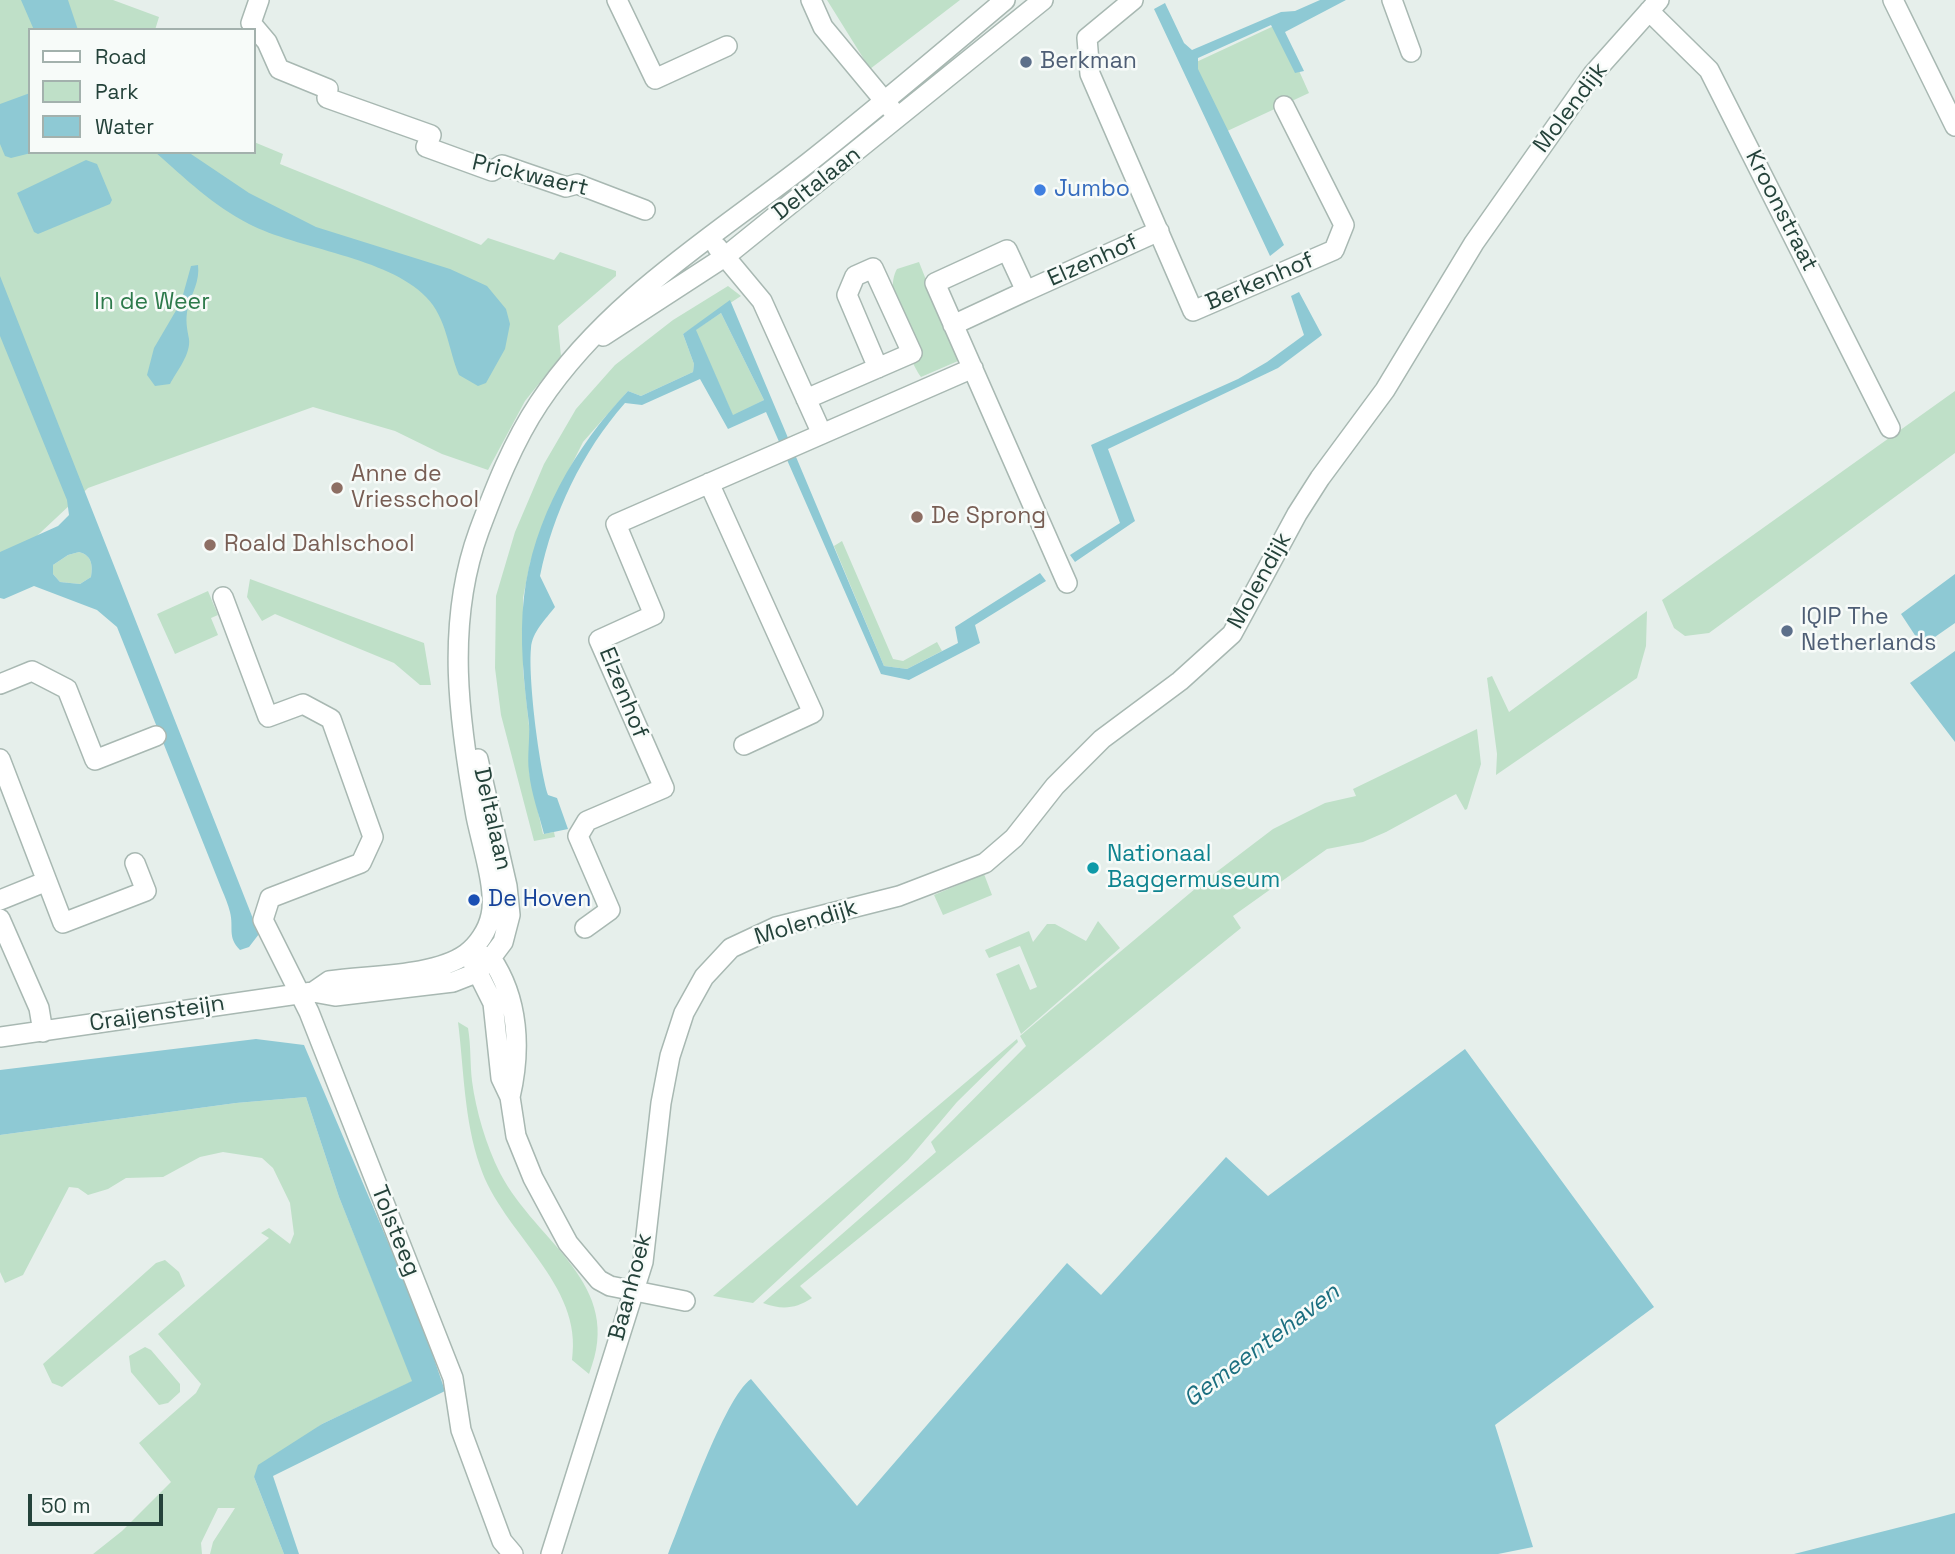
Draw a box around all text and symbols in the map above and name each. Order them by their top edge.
legend [28,28,256,154]
text: Road [95,43,147,70]
place label: Berkman [1040,48,1137,76]
marker: Berkman [1018,54,1034,70]
street label: Molendijk [1528,57,1614,159]
text: Park [95,78,139,105]
text: Water [95,113,154,140]
street label: Deltalaan [767,141,867,227]
street label: Kroonstraat [1739,146,1823,276]
street label: Prickwaert [469,149,591,203]
place label: Jumbo [1054,176,1130,204]
marker: Jumbo [1032,182,1048,198]
street label: Elzenhof [1044,229,1142,293]
street label: Berkenhof [1202,247,1318,317]
park label: In de Weer [94,289,210,317]
place label: Anne de Vriesschool [351,461,479,515]
marker: Anne de Vriesschool [329,480,345,496]
place label: De Sprong [931,503,1046,531]
marker: De Sprong [909,509,925,525]
street label: Molendijk [1222,528,1298,634]
place label: Roald Dahlschool [224,531,415,559]
marker: Roald Dahlschool [202,537,218,553]
place label: IQIP The Netherlands [1801,604,1936,658]
marker: IQIP The Netherlands [1779,623,1795,639]
street label: Elzenhof [592,643,654,743]
street label: Deltalaan [467,765,517,873]
place label: Nationaal Baggermuseum [1107,841,1280,895]
marker: Nationaal Baggermuseum [1085,860,1101,876]
place label: De Hoven [488,886,591,914]
marker: De Hoven [466,892,482,908]
street label: Molendijk [751,894,861,952]
street label: Craijensteijn [88,990,226,1038]
street label: Tolsteeg [364,1182,426,1280]
street label: Baanhoek [603,1230,659,1344]
water label: Gemeentehaven [1178,1278,1346,1414]
scale bar [32,1480,166,1524]
text: 50 m [41,1492,91,1519]

